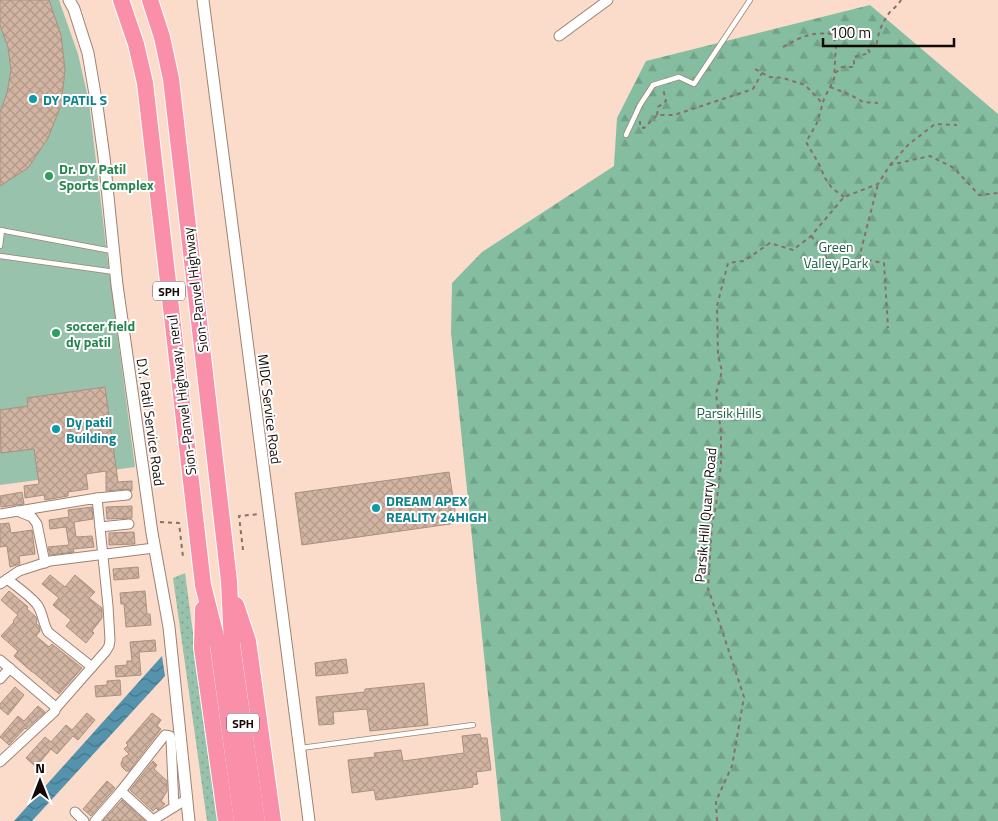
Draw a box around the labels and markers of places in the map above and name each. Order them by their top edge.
place label: DY PATIL S [43,89,107,110]
marker: DY PATIL S [27,93,39,105]
place label: Dr. DY Patil Sports Complex [59,158,154,195]
marker: Dr. DY Patil Sports Complex [43,170,55,182]
place label: soccer field dy patil [66,315,135,352]
marker: soccer field dy patil [50,327,62,339]
place label: Dy patil Building [66,411,117,448]
marker: Dy patil Building [50,423,62,435]
place label: DREAM APEX REALITY 24HIGH [386,490,487,527]
marker: DREAM APEX REALITY 24HIGH [370,502,382,514]

